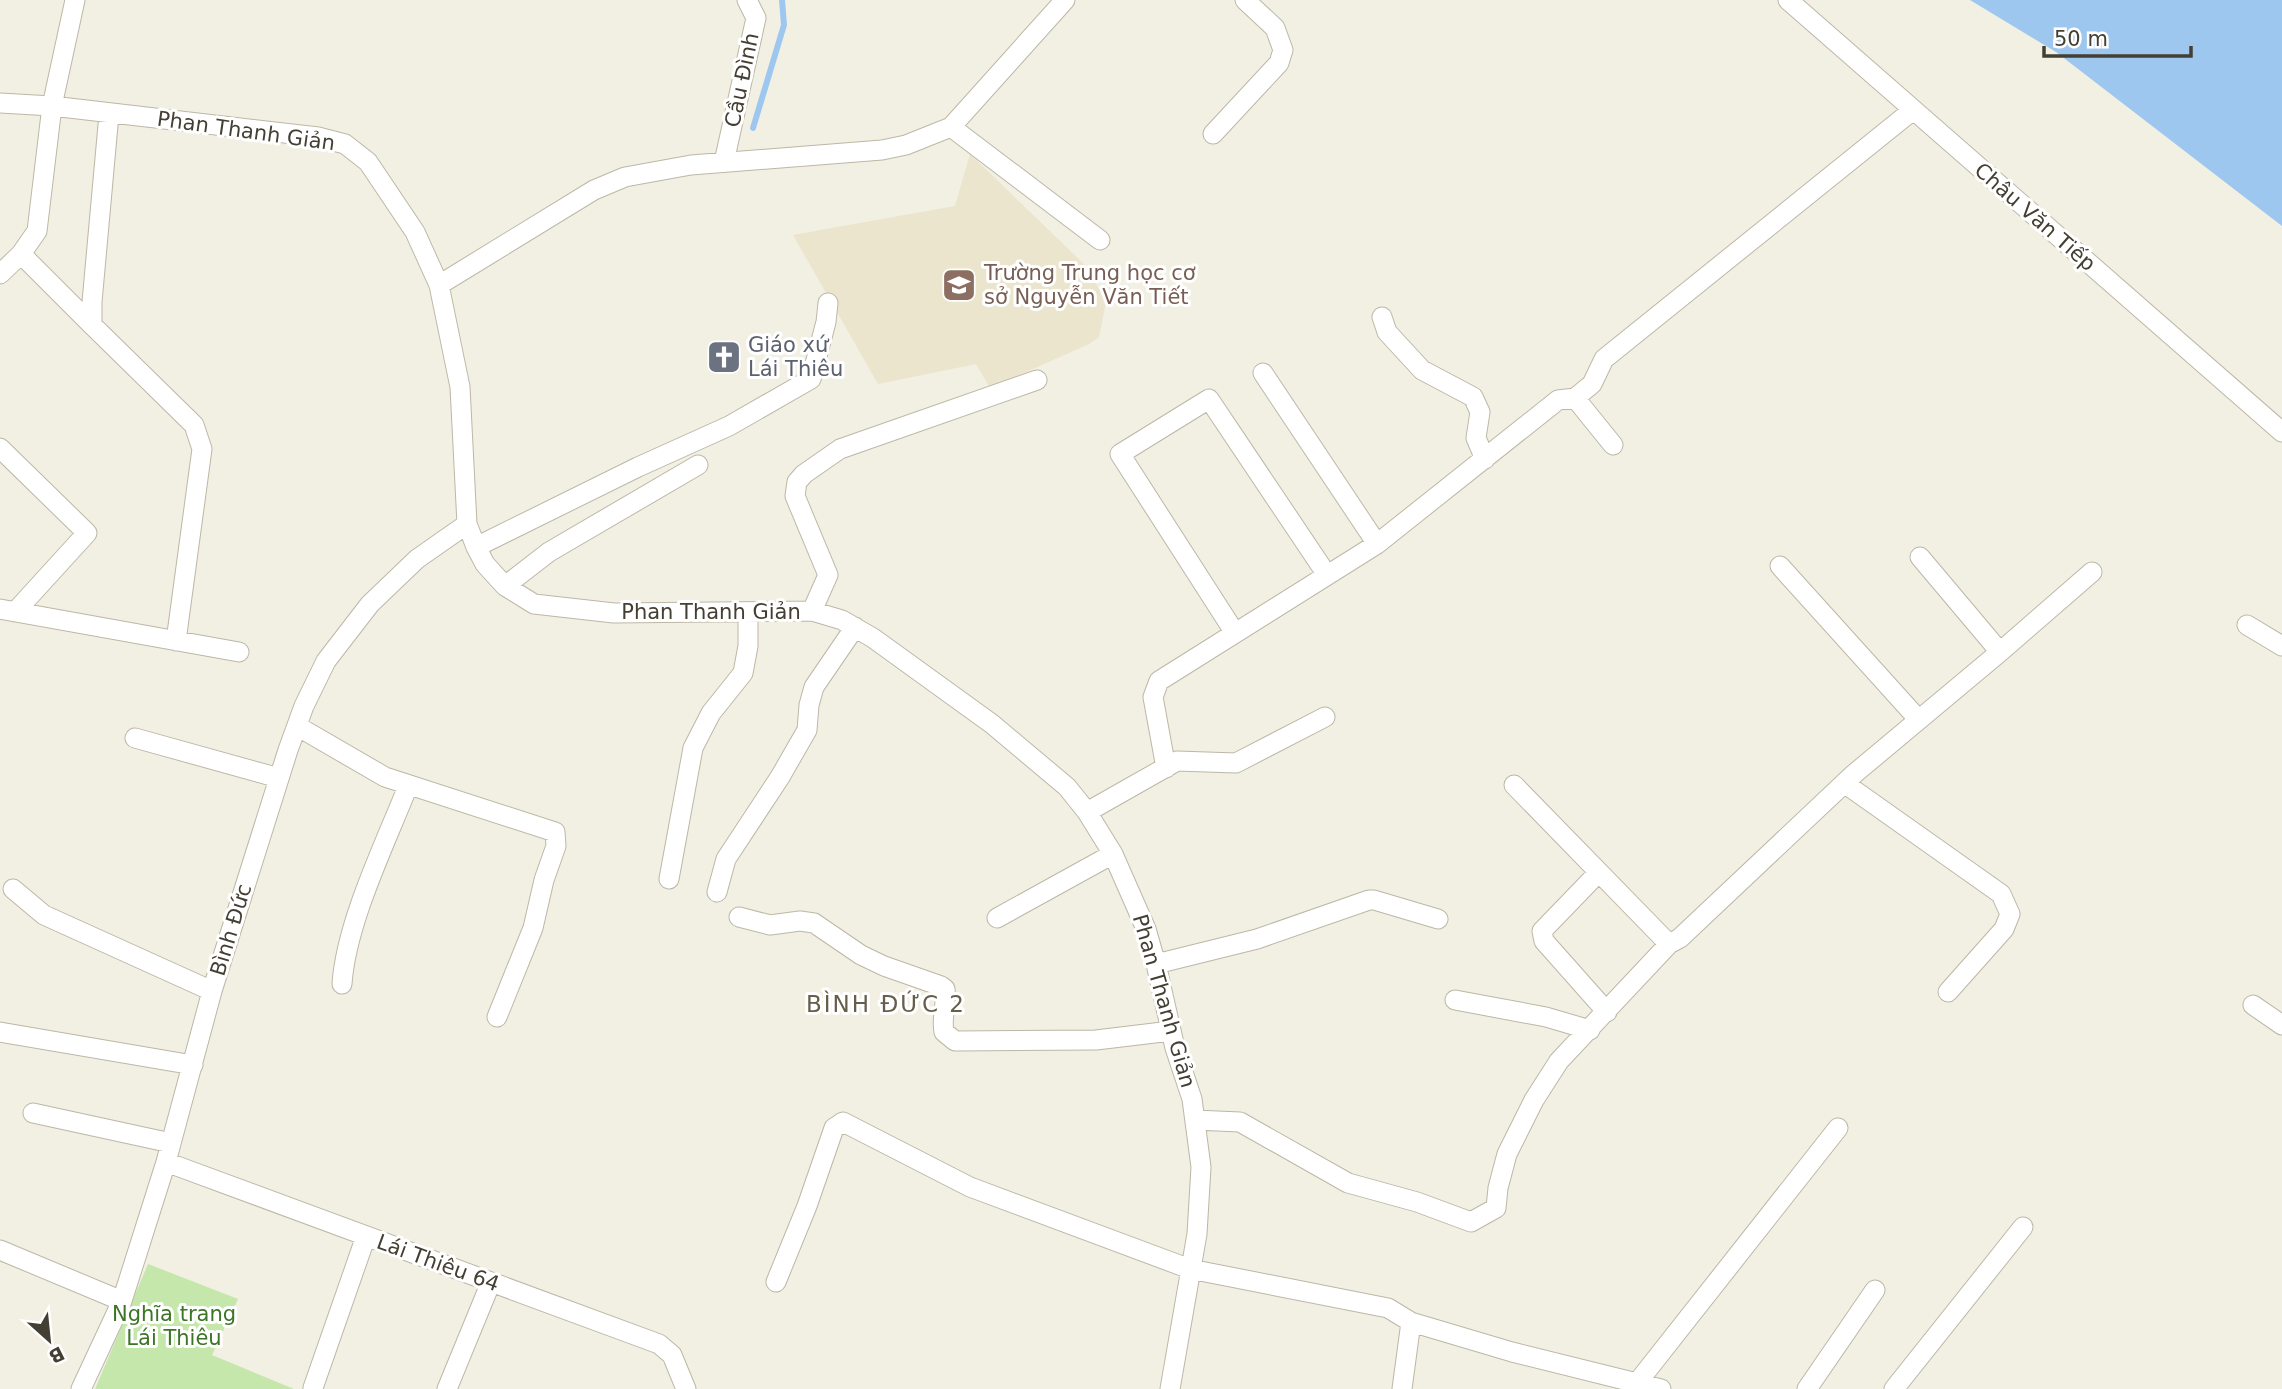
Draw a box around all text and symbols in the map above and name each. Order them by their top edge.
scale bar [2044,14,2191,58]
text: 50 m [2054,27,2108,51]
street label: Cầu Đình [720,30,764,130]
street label: Phan Thanh Giản [155,107,337,155]
street label: Châu Văn Tiếp [1970,158,2100,276]
place label: Trường Trung học cơ sở Nguyễn Văn Tiết [983,261,1196,309]
school or university icon: Trường Trung học cơ sở Nguyễn Văn Tiết [940,266,978,304]
place label: Giáo xứ Lái Thiêu [748,333,843,381]
church icon: Giáo xứ Lái Thiêu [705,338,743,376]
street label: Phan Thanh Giản [621,600,801,624]
street label: Bình Đức [206,881,256,979]
street label: Phan Thanh Giản [1128,911,1200,1091]
district label: BÌNH ĐỨC 2 [806,990,966,1017]
street label: Lái Thiêu 64 [373,1230,503,1296]
park label: Nghĩa trang Lái Thiêu [112,1302,236,1350]
north arrow [14,1305,84,1375]
text: B [45,1342,68,1368]

